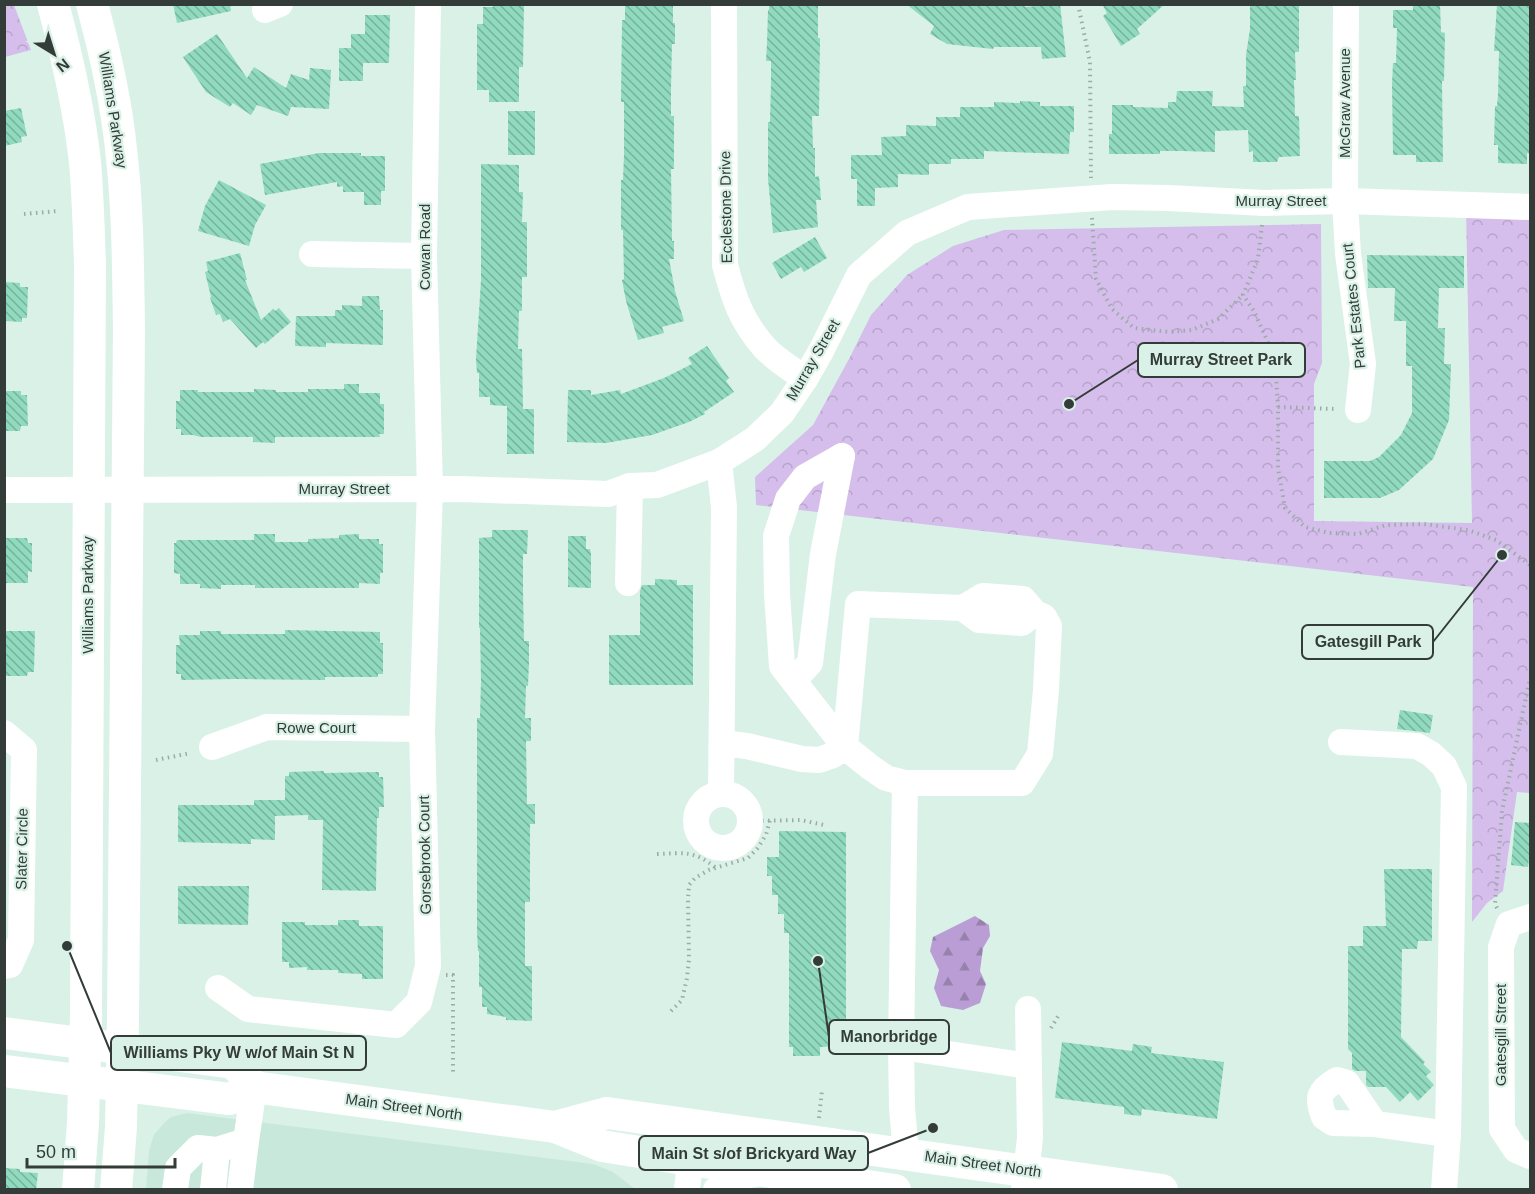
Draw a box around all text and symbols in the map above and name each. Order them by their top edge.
north arrow [24,24,84,84]
street label: McGraw Avenue [1336,48,1353,158]
street label: Williams Parkway [96,51,131,170]
text: N [53,55,73,76]
street label: Ecclestone Drive [716,151,735,263]
street label: Murray Street [1236,192,1327,209]
street label: Cowan Road [416,204,433,290]
street label: Park Estates Court [1338,242,1369,370]
street label: Murray Street [782,315,843,403]
callout: Murray Street Park [1138,343,1305,377]
text: Murray Street Park [1150,351,1292,368]
street label: Murray Street [299,480,390,497]
street label: Williams Parkway [79,536,96,654]
callout: Gatesgill Park [1302,625,1433,659]
text: Gatesgill Park [1315,633,1421,650]
street label: Rowe Court [276,719,356,736]
street label: Gorsebrook Court [415,794,434,915]
street label: Slater Circle [12,808,31,890]
street label: Gatesgill Street [1492,983,1509,1086]
callout: Manorbridge [829,1020,949,1054]
text: Manorbridge [841,1028,938,1045]
callout: Williams Pky W w/of Main St N [111,1036,366,1070]
text: Williams Pky W w/of Main St N [124,1044,355,1061]
street label: Main Street North [345,1090,463,1123]
scale bar [27,1131,176,1169]
callout: Main St s/of Brickyard Way [639,1136,868,1170]
text: 50 m [36,1142,76,1162]
text: Main St s/of Brickyard Way [652,1145,857,1162]
street label: Main Street North [924,1147,1042,1180]

